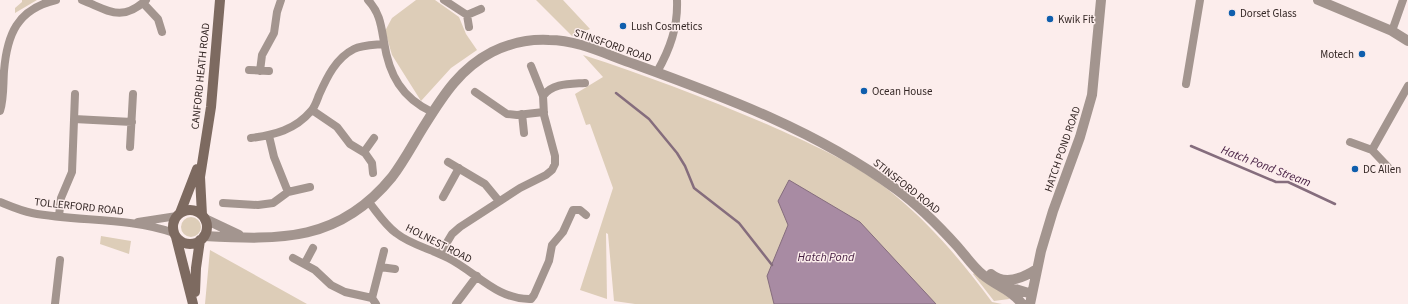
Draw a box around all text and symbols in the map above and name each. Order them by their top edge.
place label: Dorset Glass [1240,6,1297,21]
marker: Dorset Glass [1227,8,1237,18]
place label: Kwik Fit [1058,12,1095,27]
marker: Kwik Fit [1045,14,1055,24]
place label: Lush Cosmetics [631,19,703,34]
marker: Lush Cosmetics [618,21,628,31]
street label: CANFORD HEATH ROAD [187,22,214,130]
street label: STINSFORD ROAD [572,25,654,66]
place label: Motech [1320,47,1354,62]
marker: Motech [1357,49,1367,59]
place label: Ocean House [872,84,933,99]
marker: Ocean House [859,86,869,96]
street label: HATCH POND ROAD [1041,104,1084,194]
water label: Hatch Pond Stream [1218,142,1313,191]
street label: STINSFORD ROAD [870,155,944,218]
place label: DC Allen [1363,162,1401,177]
marker: DC Allen [1350,164,1360,174]
street label: TOLLERFORD ROAD [34,194,125,219]
street label: HOLNEST ROAD [403,220,475,267]
water label: Hatch Pond [798,249,855,266]

